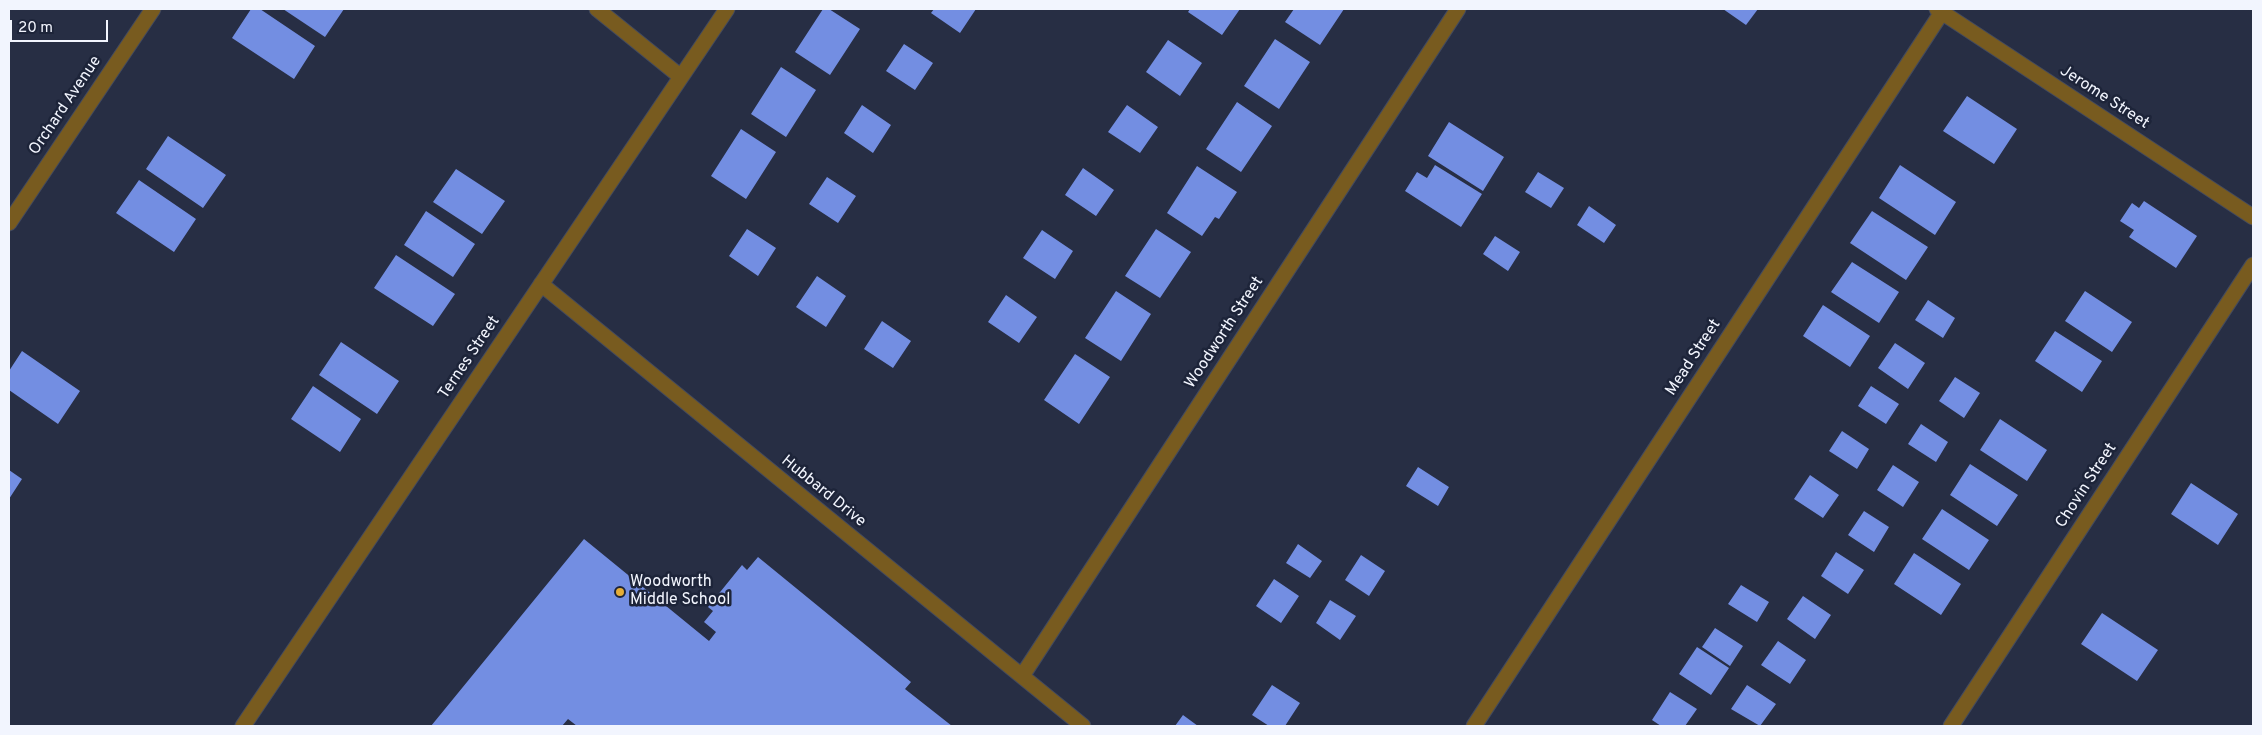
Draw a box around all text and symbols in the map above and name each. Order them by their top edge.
scale bar [12,10,110,42]
text: 20 m [18,19,53,38]
street label: Orchard Avenue [26,53,106,159]
street label: Jerome Street [2056,62,2152,134]
street label: Woodworth Street [1182,273,1268,393]
street label: Ternes Street [435,313,505,403]
street label: Mead Street [1662,316,1726,400]
street label: Chovin Street [2052,440,2122,532]
street label: Hubbard Drive [777,452,869,532]
place label: Woodworth Middle School [630,573,730,611]
marker: Woodworth Middle School [614,586,626,598]

